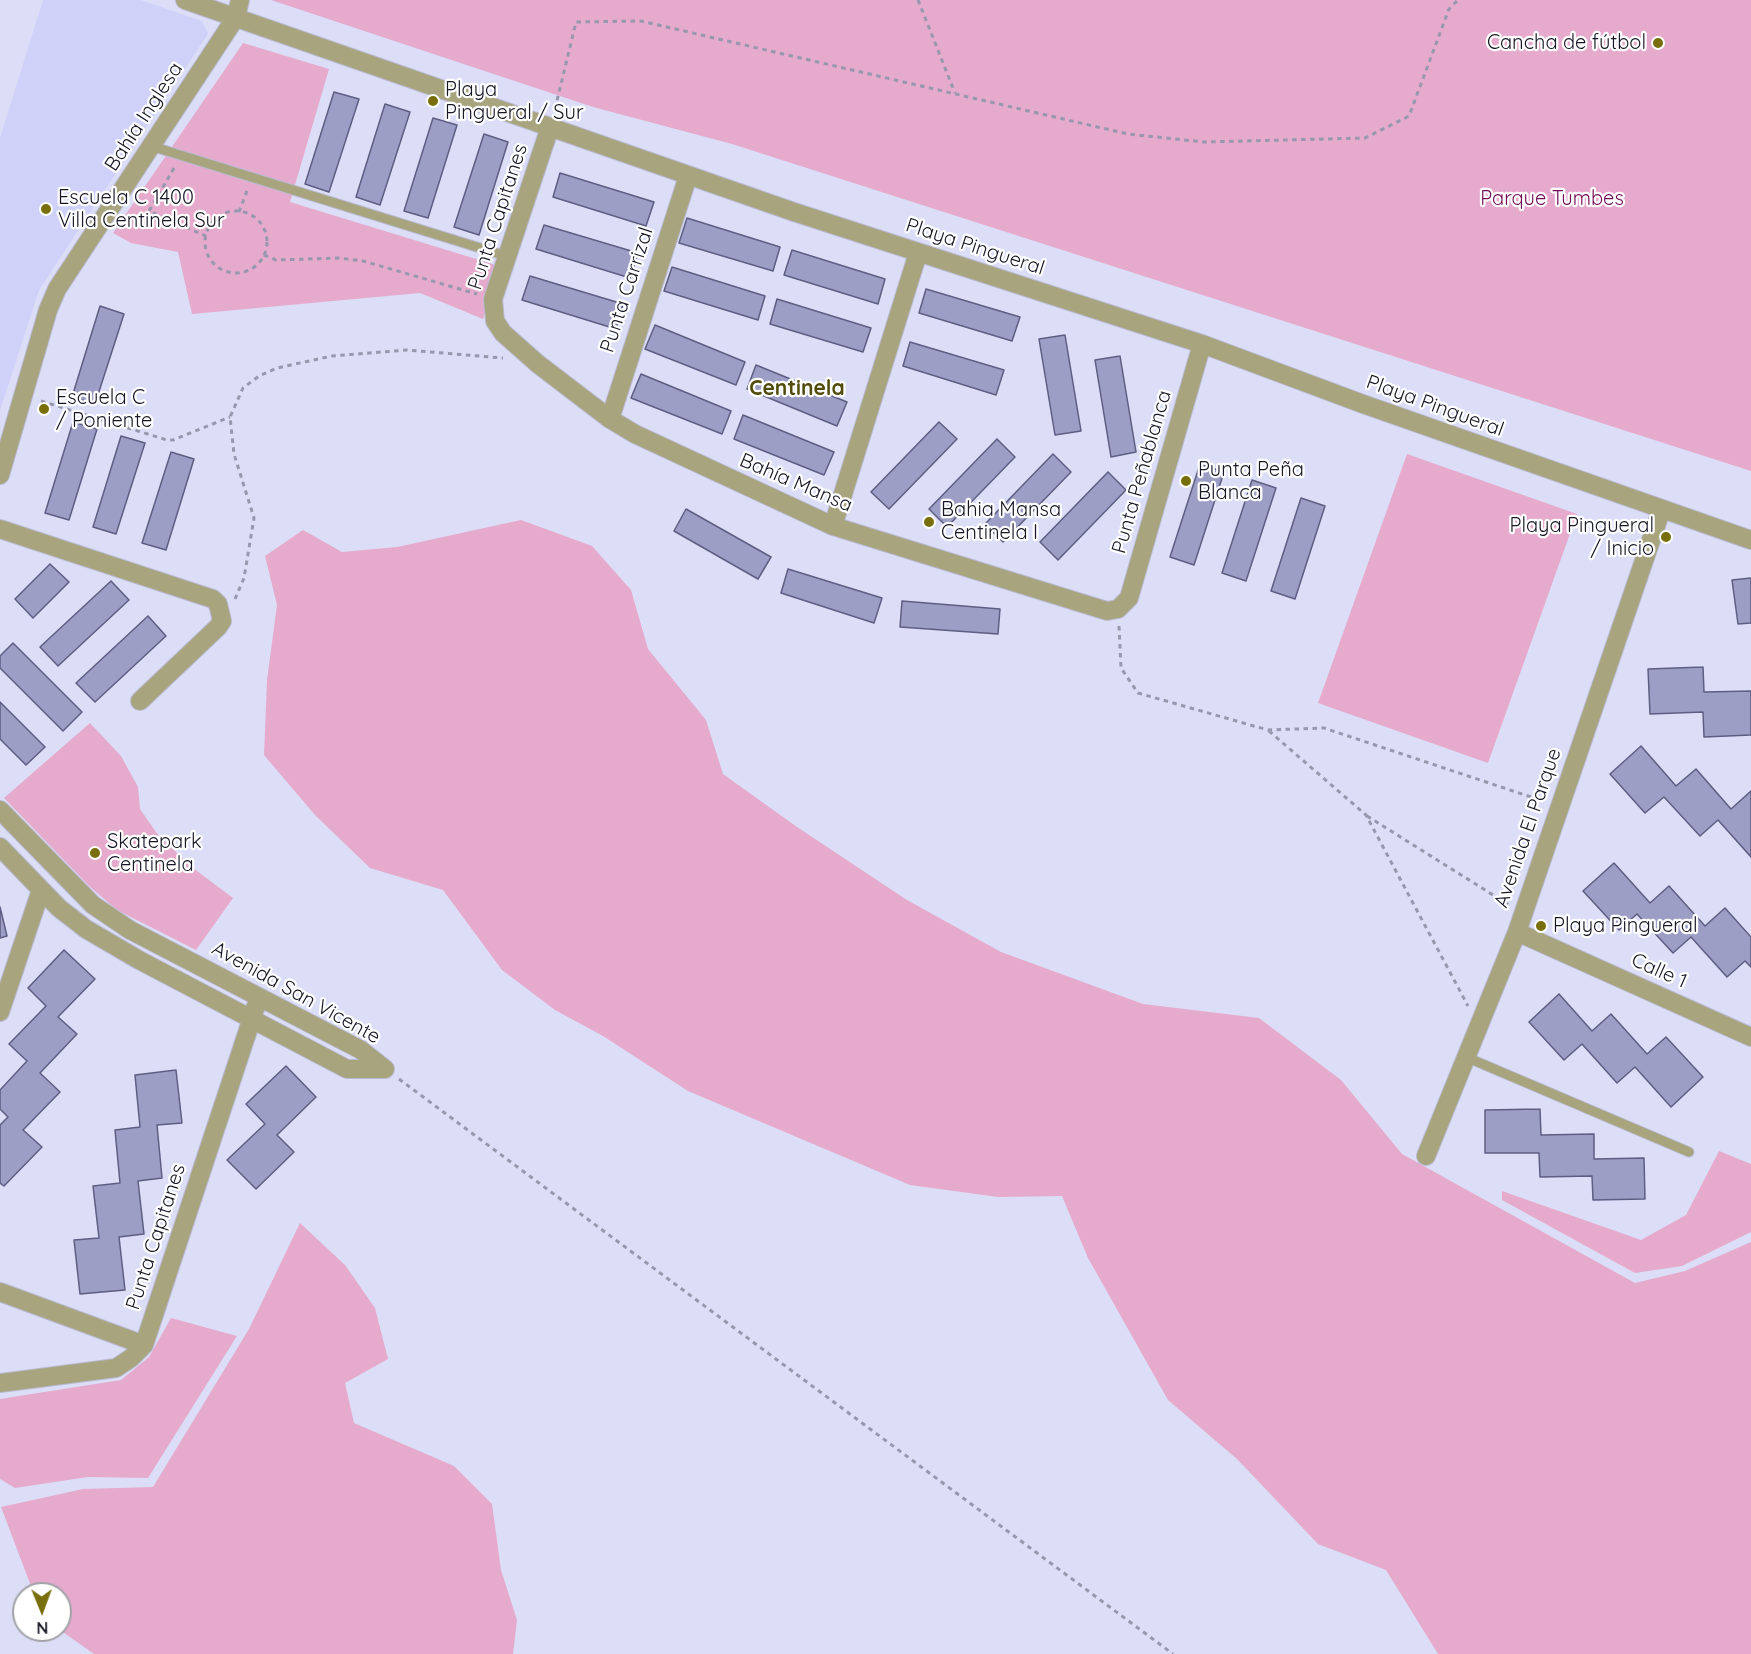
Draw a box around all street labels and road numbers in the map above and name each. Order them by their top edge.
street label: Bahía Inglesa [100,58,188,176]
street label: Punta Capitanes [463,141,533,293]
street label: Playa Pingueral [903,213,1047,281]
street label: Punta Carrizal [595,224,659,356]
street label: Playa Pingueral [1363,370,1507,442]
street label: Punta Peñablanca [1107,388,1177,556]
street label: Bahía Mansa [736,448,856,518]
street label: Avenida El Parque [1489,745,1567,911]
street label: Avenida San Vicente [208,937,384,1049]
street label: Calle 1 [1627,948,1691,994]
street label: Punta Capitanes [121,1161,191,1313]

